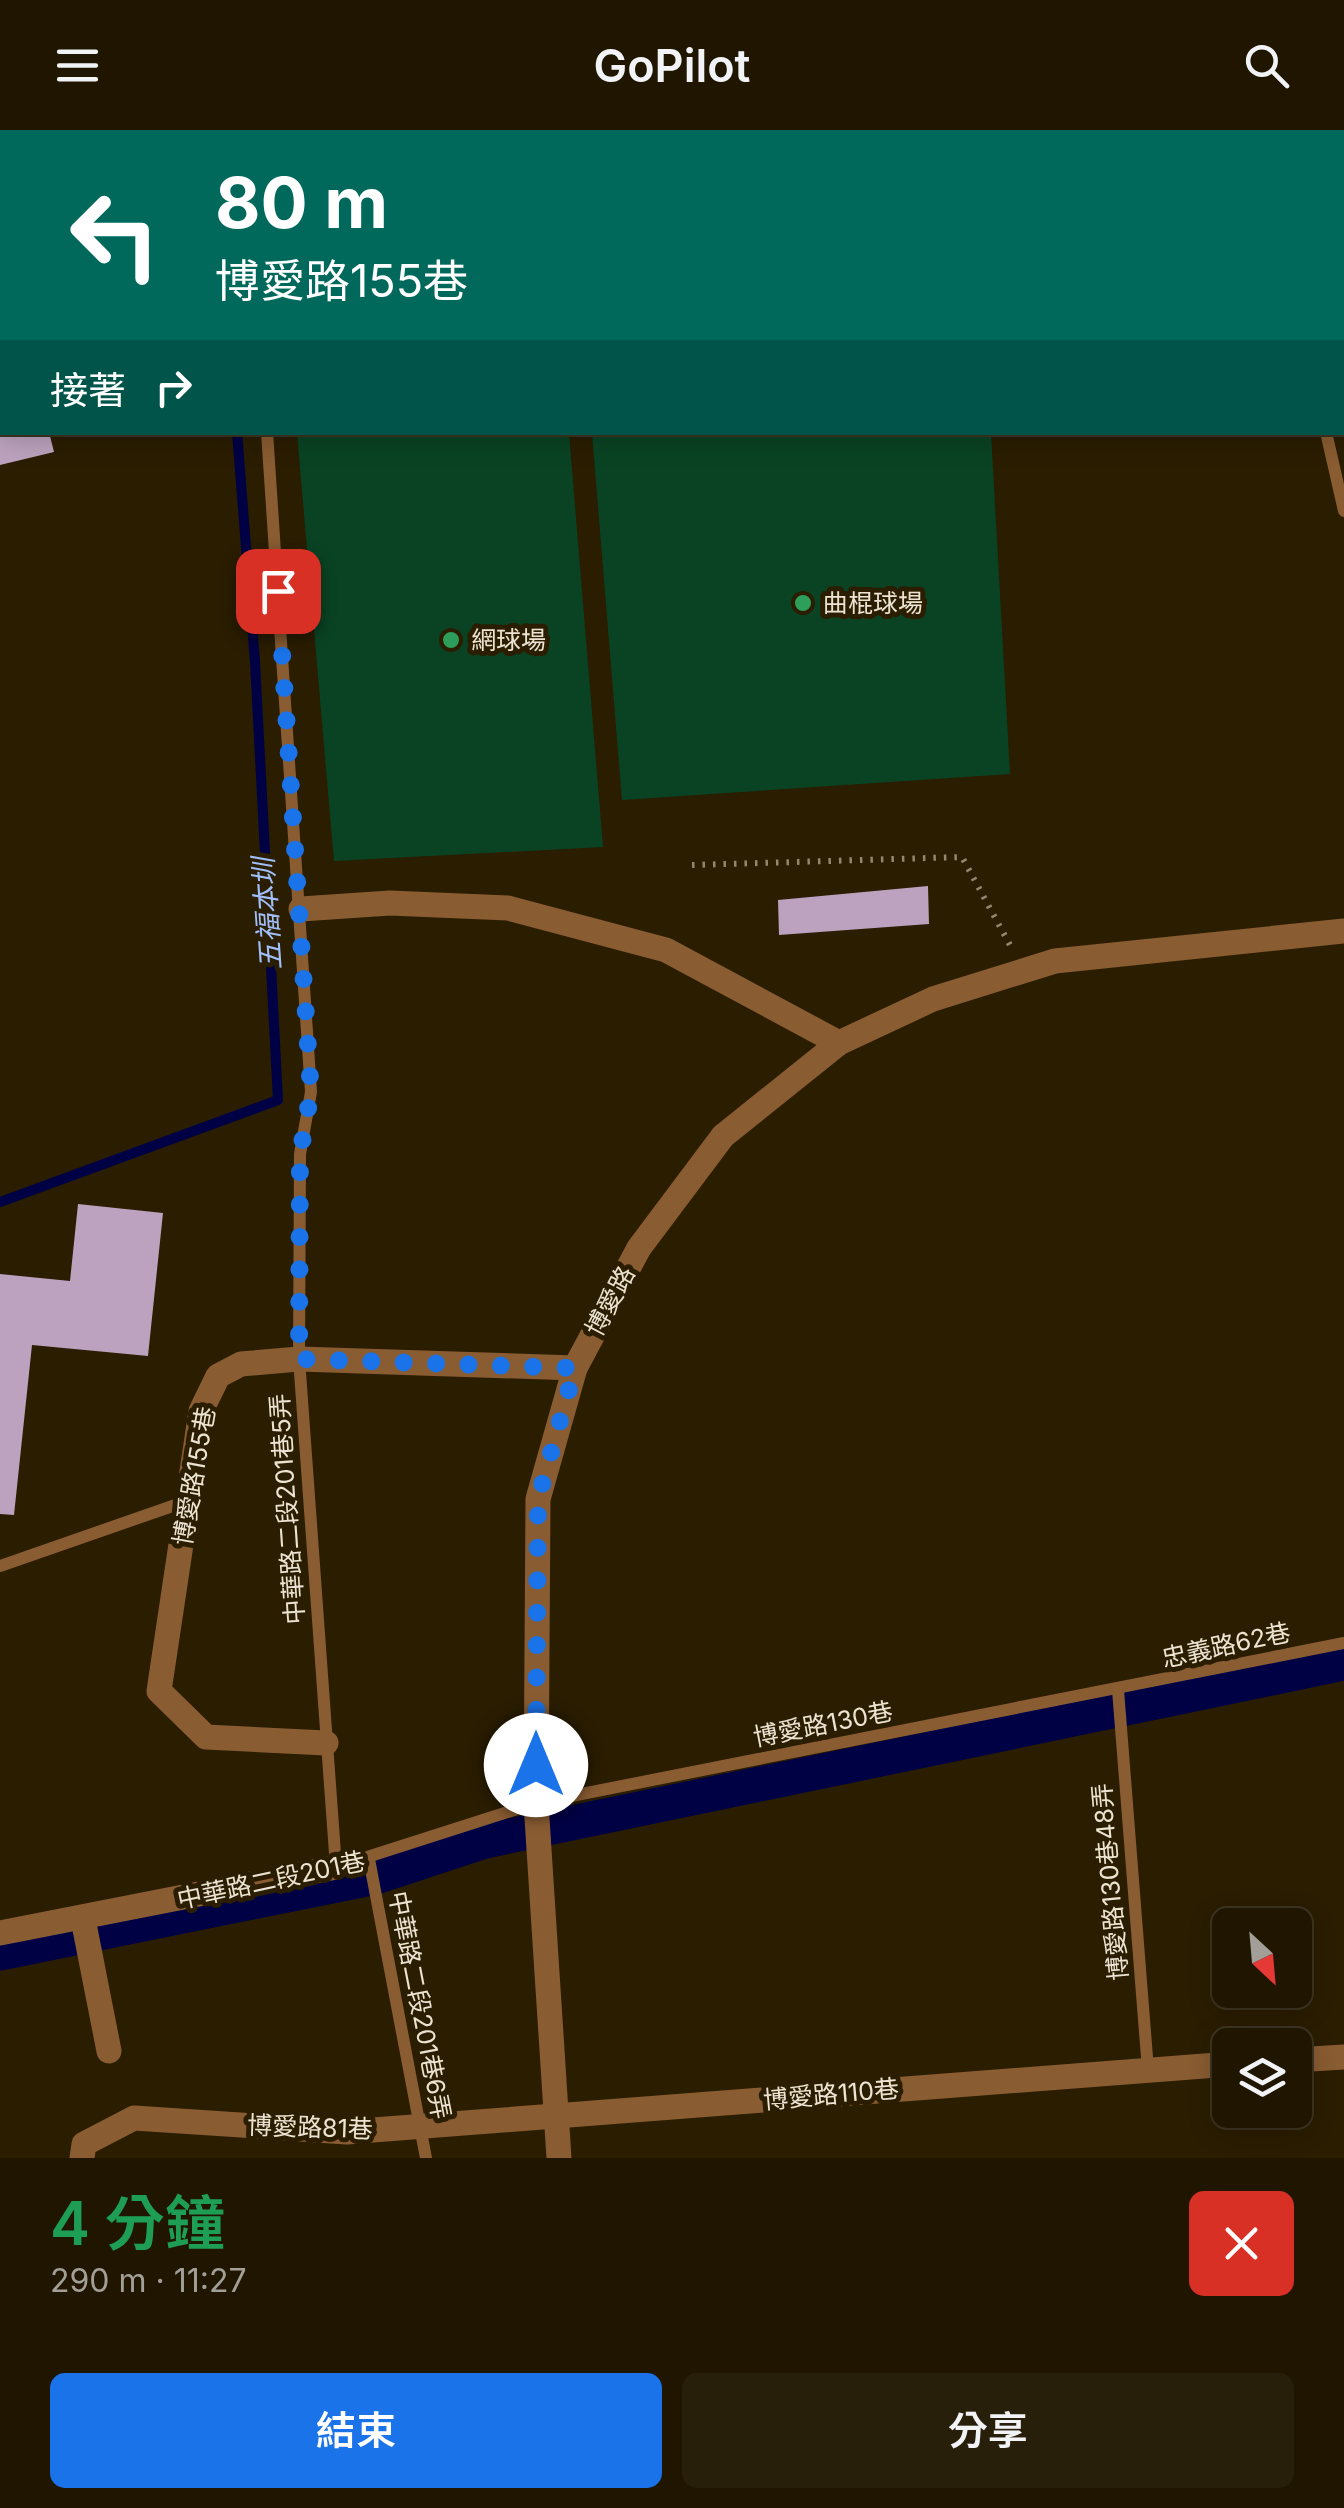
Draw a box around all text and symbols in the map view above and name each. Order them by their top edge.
icon: menu [50,38,105,93]
text: GoPilot [594,38,750,93]
icon: search [1239,38,1294,93]
text: 80 m [215,160,388,245]
icon: left [50,170,180,300]
text: 博愛路155巷 [215,253,468,308]
icon: right [146,360,201,415]
text: 接著 [50,367,126,413]
pin [236,549,321,634]
icon: arrive [251,564,306,619]
place label: 曲棍球場 [823,588,923,618]
marker: 曲棍球場 [792,592,814,614]
place label: 網球場 [471,625,546,655]
marker: 網球場 [440,629,462,651]
water label: 五福本圳 [246,853,288,971]
street label: 博愛路 [579,1261,641,1341]
street label: 中華路二段201巷5弄 [264,1393,310,1625]
street label: 博愛路155巷 [167,1404,221,1548]
street label: 忠義路62巷 [1159,1617,1293,1673]
street label: 博愛路130巷 [751,1696,895,1752]
position arrow [484,1713,588,1817]
street label: 博愛路130巷48弄 [1086,1782,1134,1982]
street label: 中華路二段201巷 [174,1845,368,1915]
street label: 中華路二段201巷6弄 [383,1888,457,2122]
north arrow [1212,1908,1312,2008]
map controls [1212,1908,1312,2128]
button: layers [1212,2028,1312,2128]
street label: 博愛路110巷 [762,2073,900,2115]
street label: 博愛路81巷 [247,2110,373,2144]
text: 4 分鐘 [50,2187,225,2259]
button: close [1189,2191,1294,2296]
text: 290 m · 11:27 [50,2261,247,2300]
button: 結束 [50,2373,662,2488]
button: 分享 [682,2373,1294,2488]

